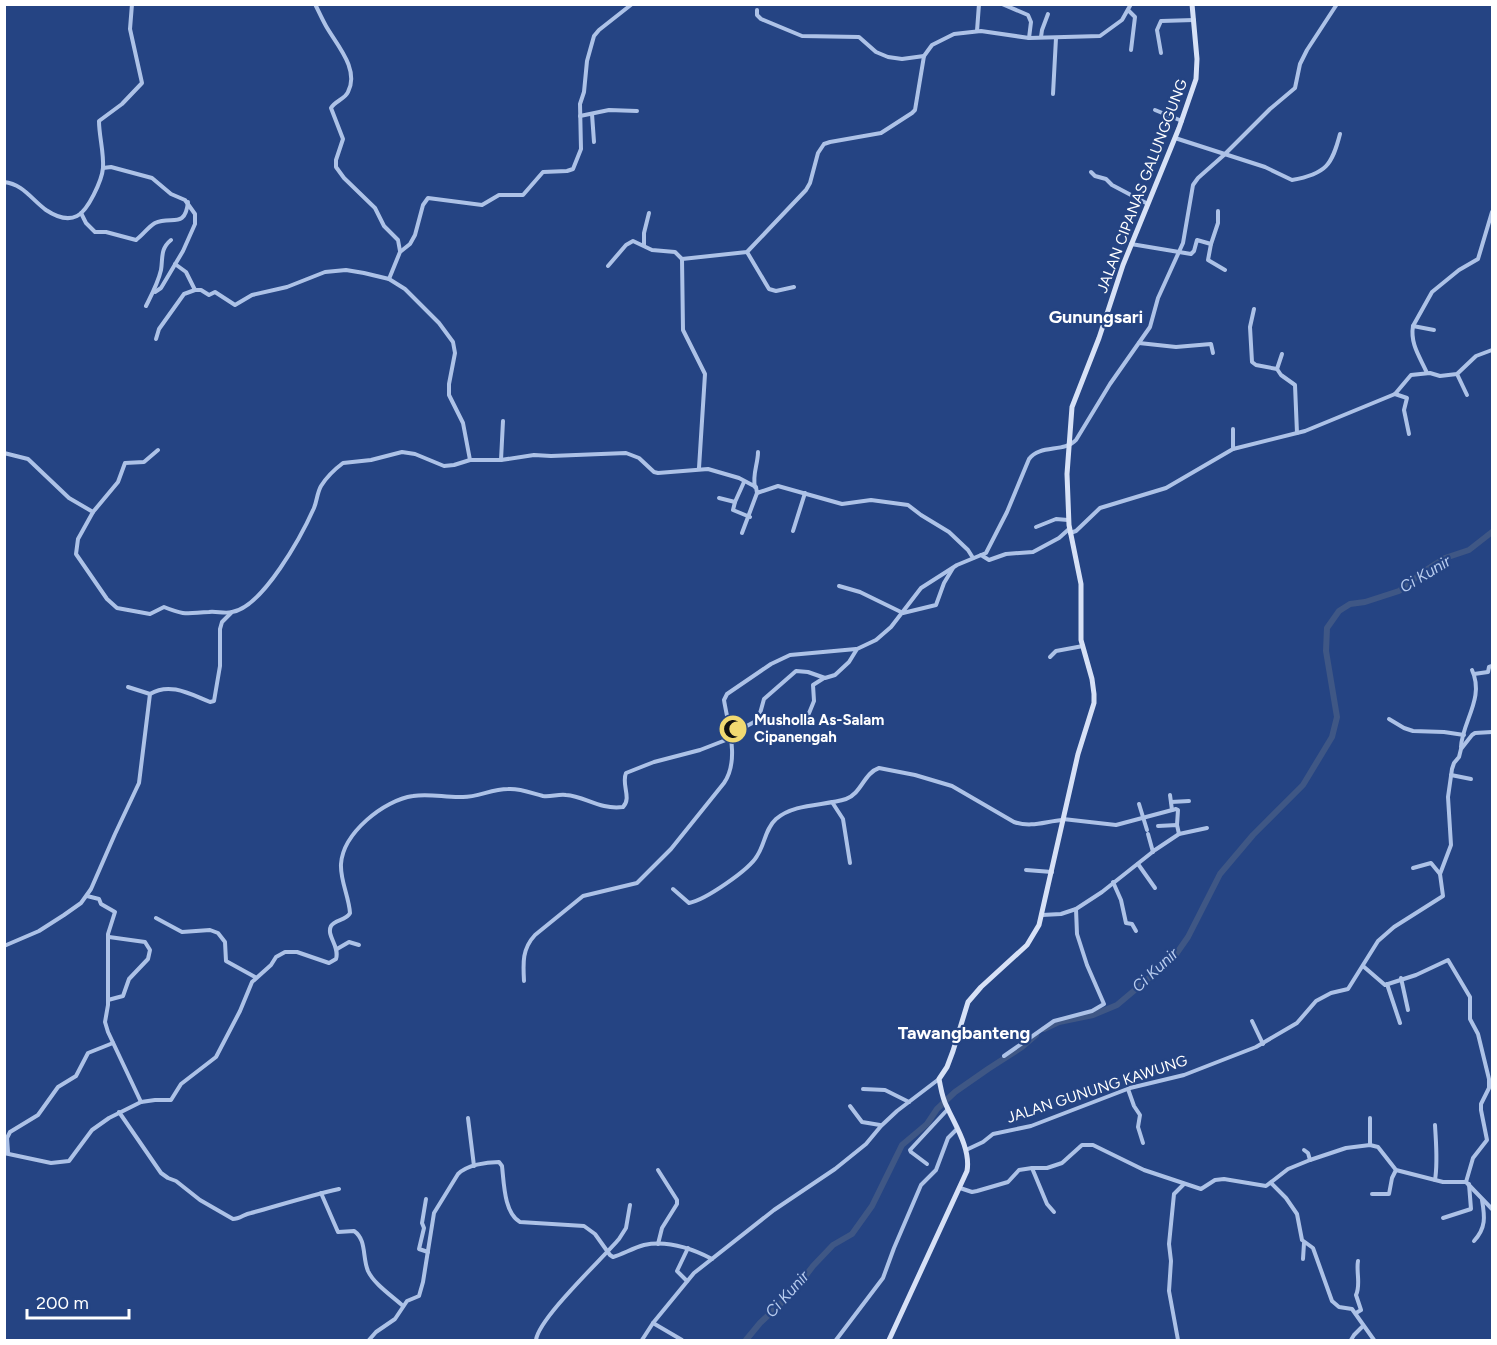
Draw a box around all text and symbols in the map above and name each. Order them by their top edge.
street label: JALAN CIPANAS GALUNGGUNG [1093,77,1191,295]
district label: Gunungsari [1049,306,1143,328]
water label: Ci Kunir [1396,551,1454,597]
place label: Musholla As-Salam Cipanengah [754,711,884,746]
mosque icon: Musholla As-Salam Cipanengah [717,713,749,745]
water label: Ci Kunir [1128,944,1182,996]
district label: Tawangbanteng [898,1022,1030,1044]
street label: JALAN GUNUNG KAWUNG [1004,1051,1190,1127]
water label: Ci Kunir [761,1266,813,1321]
scale bar [27,1282,129,1320]
text: 200 m [36,1292,89,1314]

